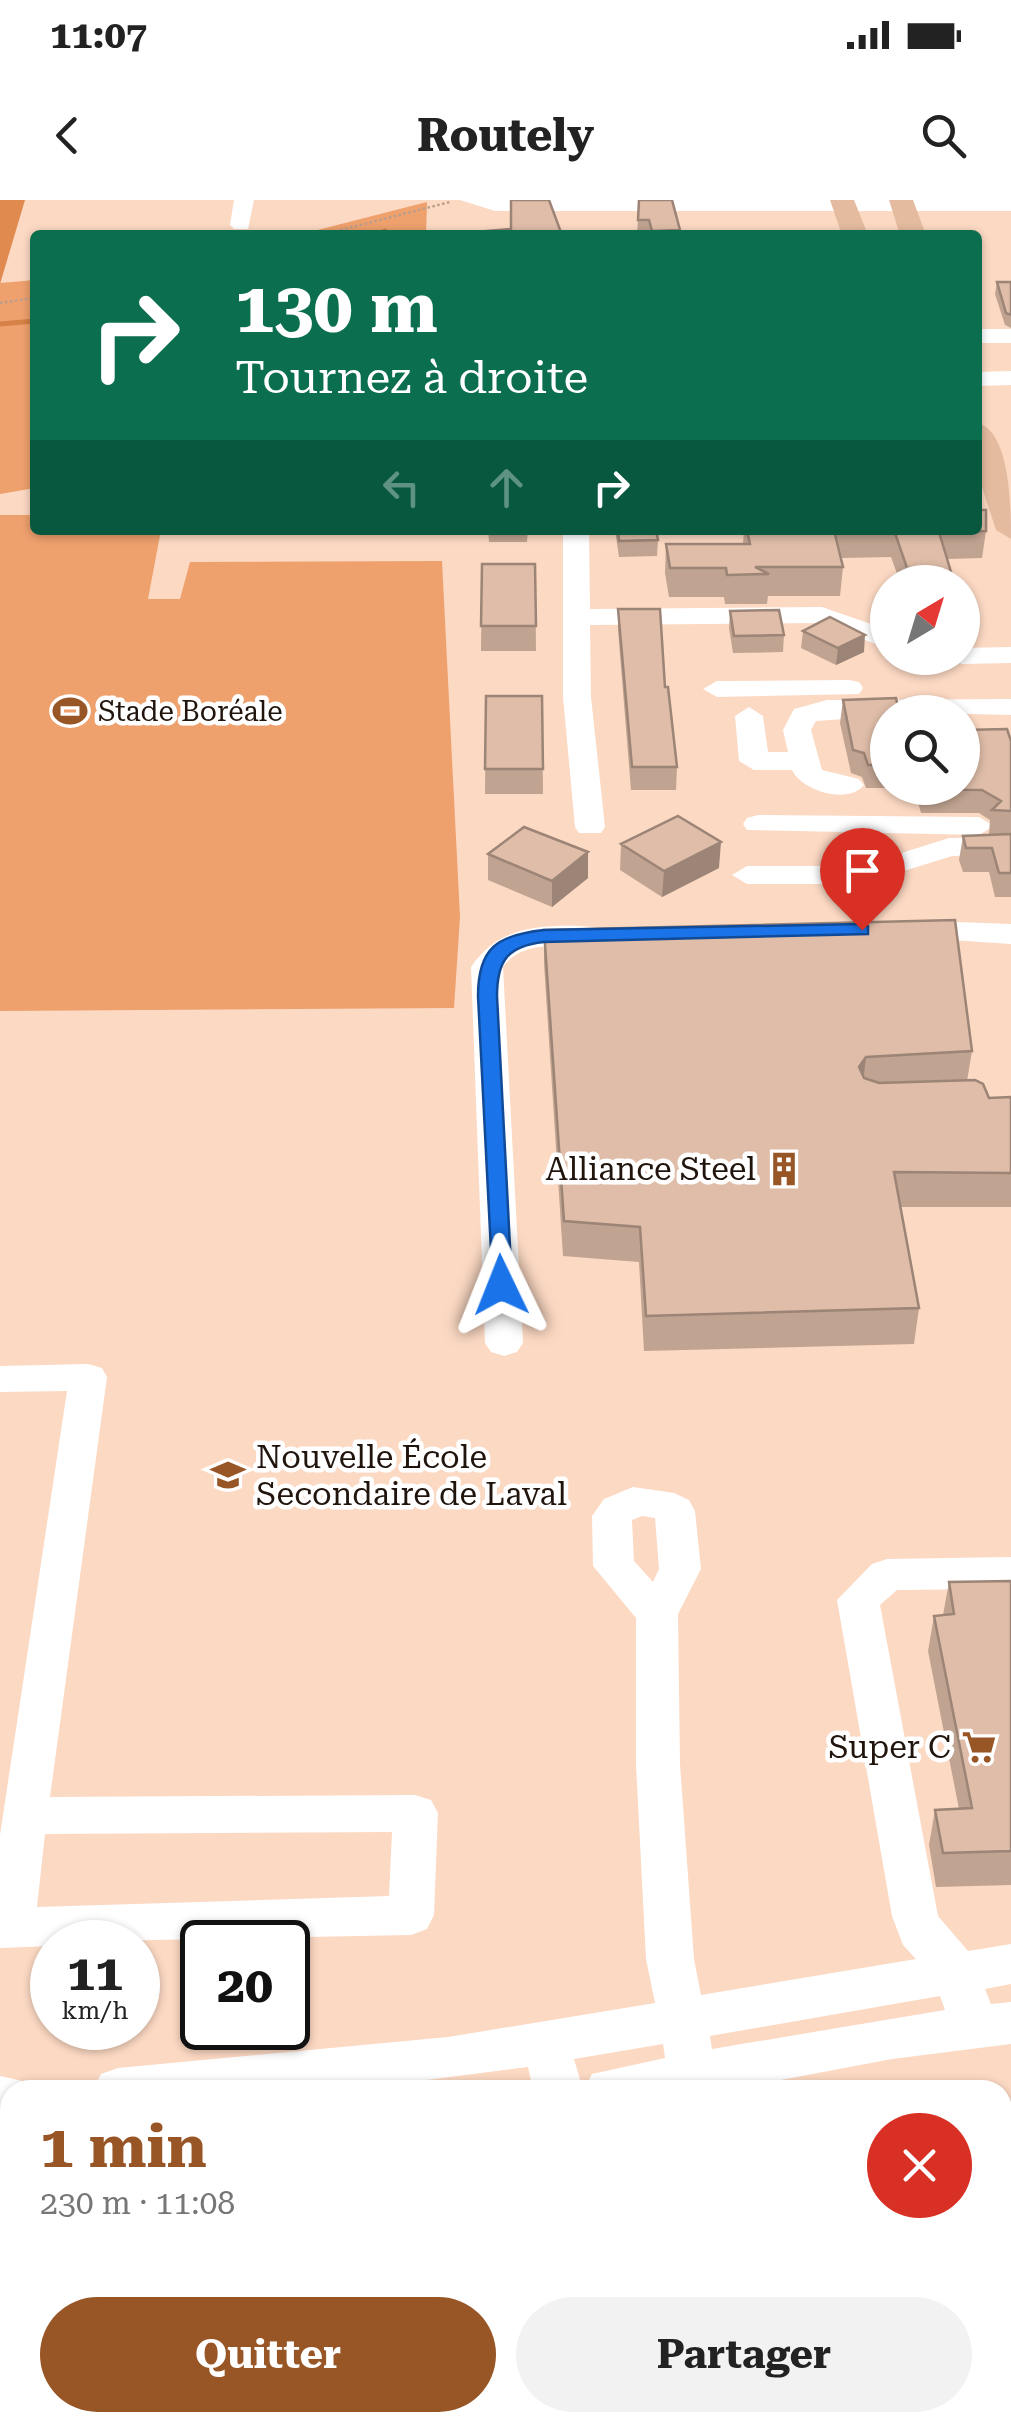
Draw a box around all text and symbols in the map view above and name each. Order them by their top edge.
text: 11:07 [50,13,147,57]
icon: back [40,108,95,163]
icon: search [916,108,971,163]
text: Routely [417,109,594,162]
text: 130 m [235,267,438,349]
icon: right [70,270,200,400]
text: Tournez à droite [235,351,588,404]
icon: left [374,460,429,515]
icon: ahead [479,460,534,515]
icon: right [584,460,639,515]
north arrow [870,565,980,675]
map controls [870,565,980,805]
sports icon: Stade Boréale [51,692,89,730]
place label: Stade Boréale [98,695,283,728]
button: search [870,695,980,805]
pin [820,828,905,931]
icon: arrive [835,843,890,898]
place label: Alliance Steel [545,1150,756,1188]
building icon: Alliance Steel [765,1150,803,1188]
position arrow [449,1233,553,1337]
place label: Nouvelle École Secondaire de Laval [256,1438,567,1513]
school or university icon: Nouvelle École Secondaire de Laval [209,1456,247,1494]
place label: Super C [828,1728,951,1766]
supermarket icon: Super C [960,1728,998,1766]
speed limit sign: 20 [180,1920,310,2050]
text: 11 [67,1944,123,2002]
text: km/h [62,1996,128,2025]
text: 1 min [40,2111,207,2182]
button: close [867,2113,972,2218]
text: 230 m · 11:08 [40,2184,235,2222]
button: Quitter [40,2297,496,2412]
button: Partager [516,2297,972,2412]

